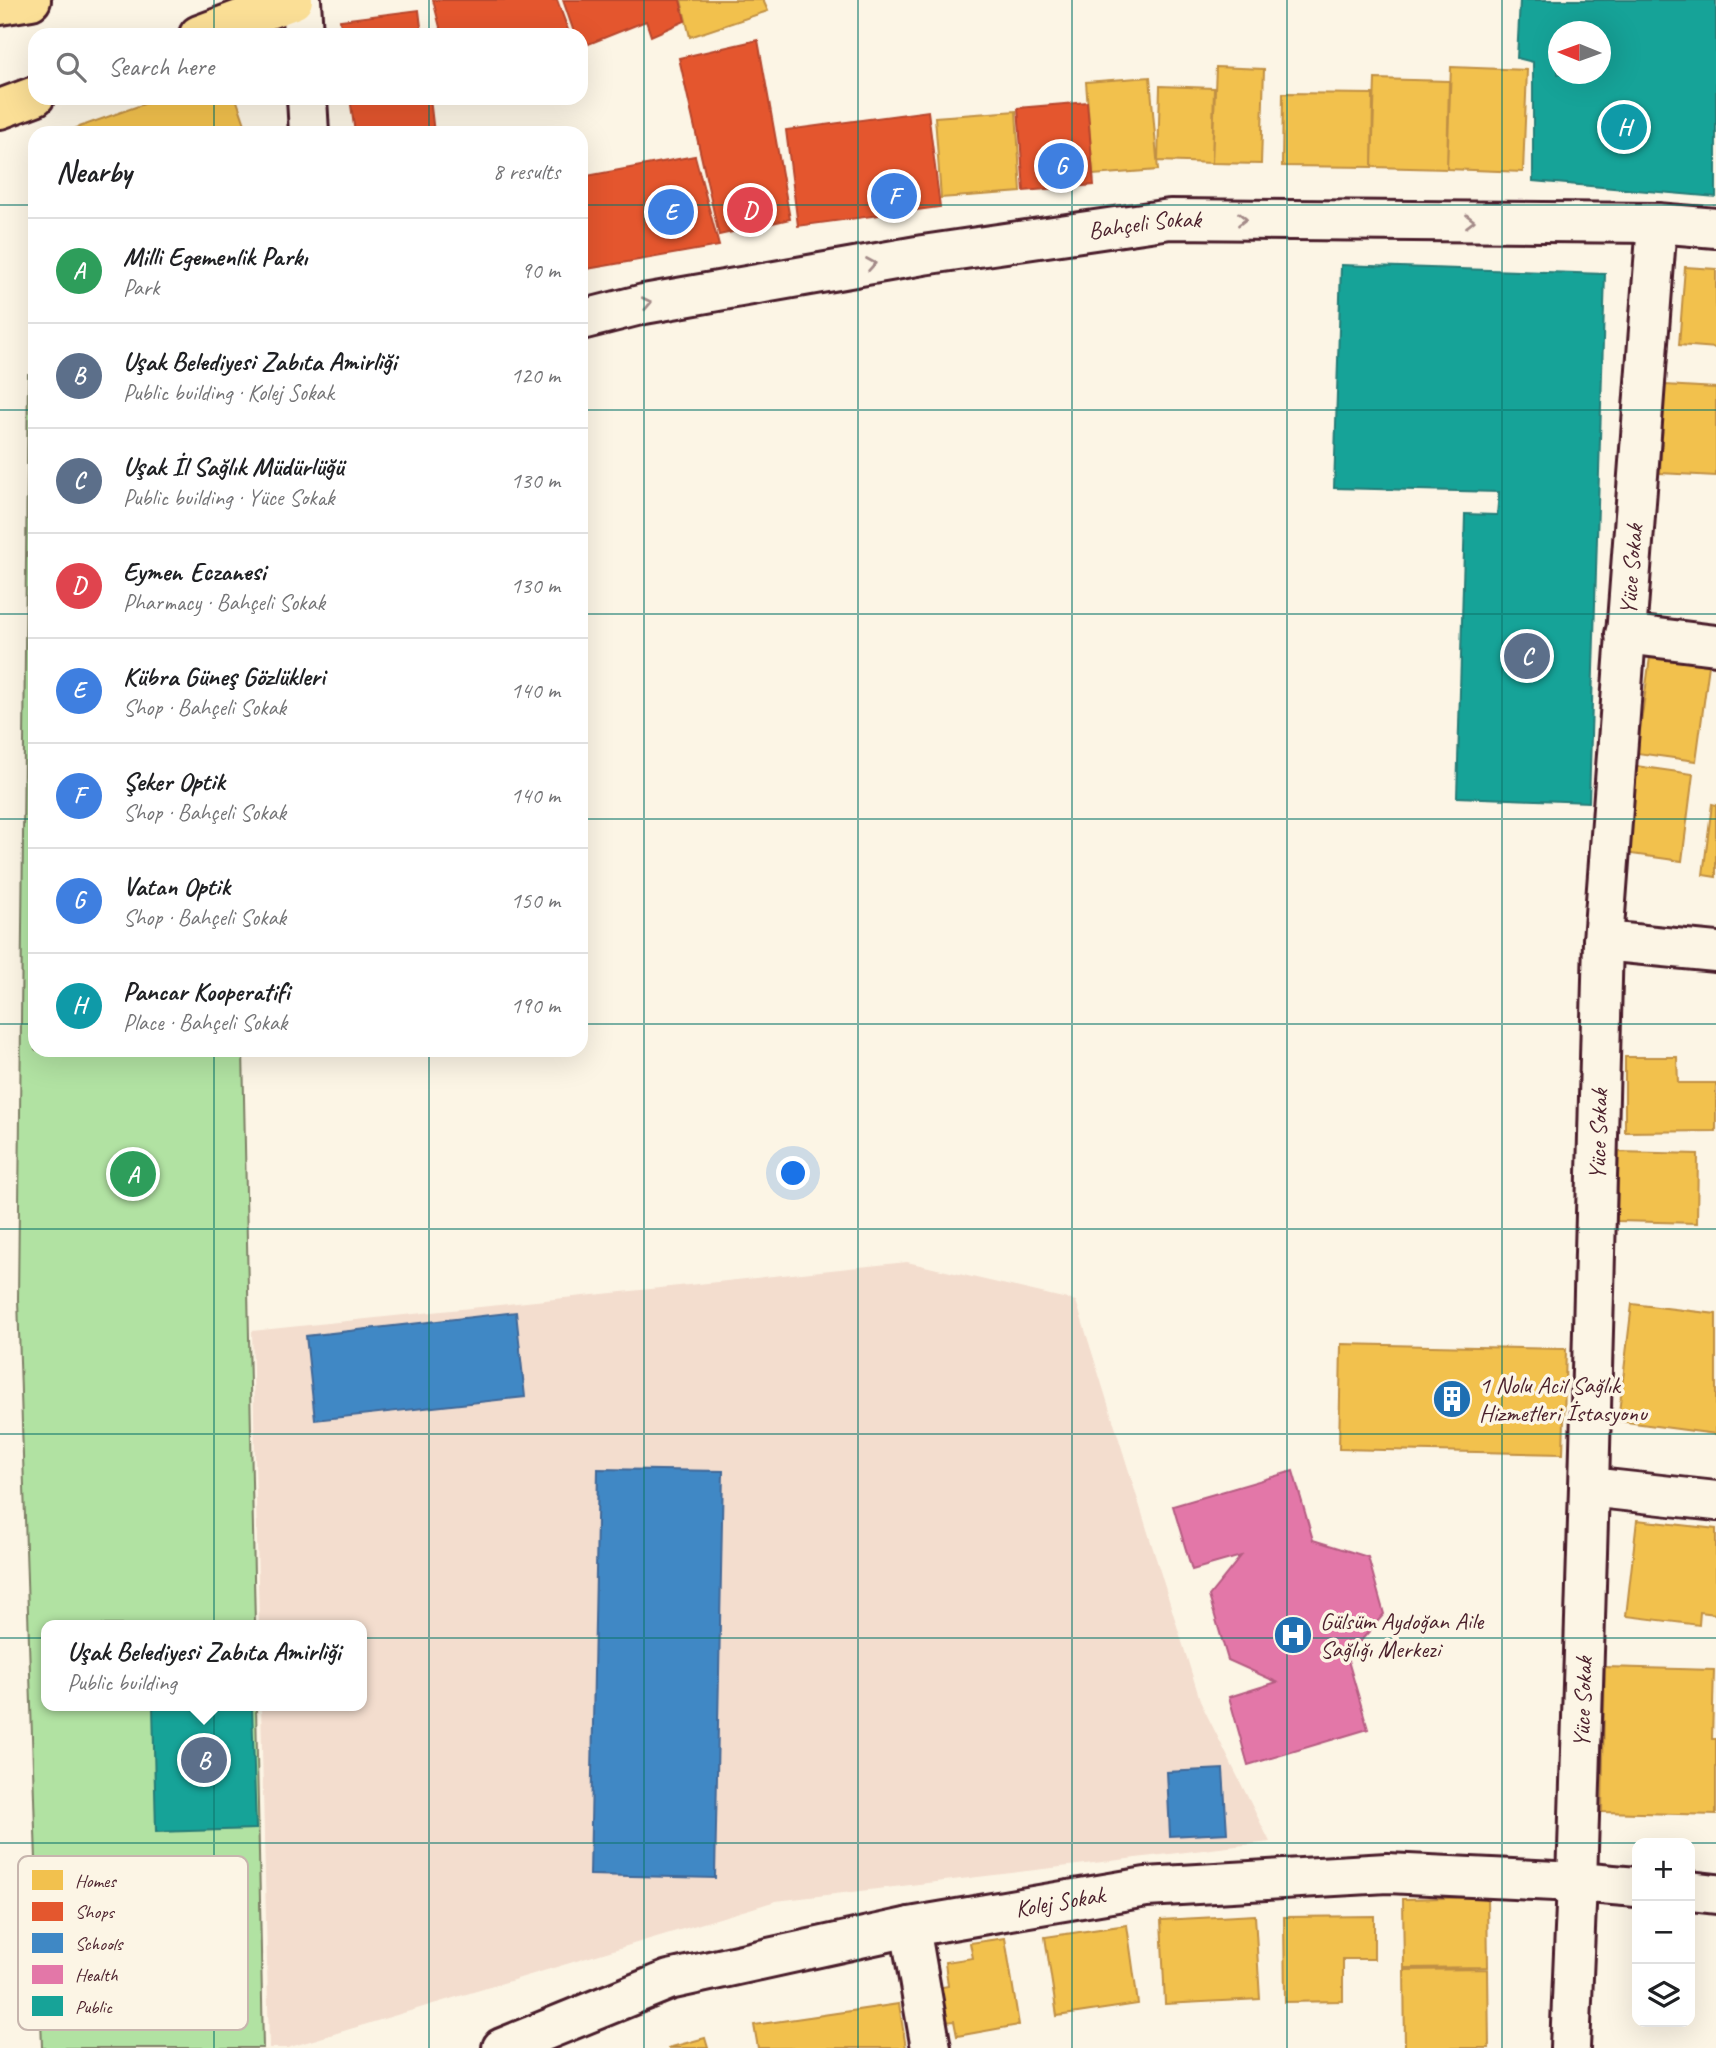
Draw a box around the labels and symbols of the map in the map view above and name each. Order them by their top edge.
north arrow [1548,21,1611,84]
pin: H [1601,101,1647,153]
pin: G [1038,140,1084,192]
pin: F [871,170,917,222]
pin: D [727,184,773,236]
pin: E [648,186,694,238]
street label: Bahçeli Sokak [1086,204,1203,246]
one-way arrow [1237,211,1248,227]
one-way arrow [1465,213,1475,229]
one-way arrow [865,257,877,272]
one-way arrow [641,297,653,312]
street label: Yüce Sokak [1613,521,1649,616]
pin: C [1504,630,1550,682]
street label: Yüce Sokak [1582,1086,1614,1180]
pin: A [110,1148,156,1200]
your location [776,1156,810,1190]
place label: 1 Nolu Acil Sağlık Hizmetleri İstasyonu [1479,1370,1649,1428]
building icon: 1 Nolu Acil Sağlık Hizmetleri İstasyonu [1431,1378,1473,1420]
place label: Gülsüm Aydoğan Aile Sağlığı Merkezi [1320,1606,1485,1664]
hospital icon: Gülsüm Aydoğan Aile Sağlığı Merkezi [1272,1614,1314,1656]
street label: Yüce Sokak [1566,1654,1599,1748]
pin: B [181,1734,227,1786]
legend [18,1856,248,2030]
text: Homes [75,1869,117,1893]
street label: Kolej Sokak [1013,1879,1109,1924]
text: Shops [75,1900,115,1924]
text: Schools [75,1932,125,1956]
text: Health [75,1963,118,1987]
text: Public [75,1995,113,2019]

